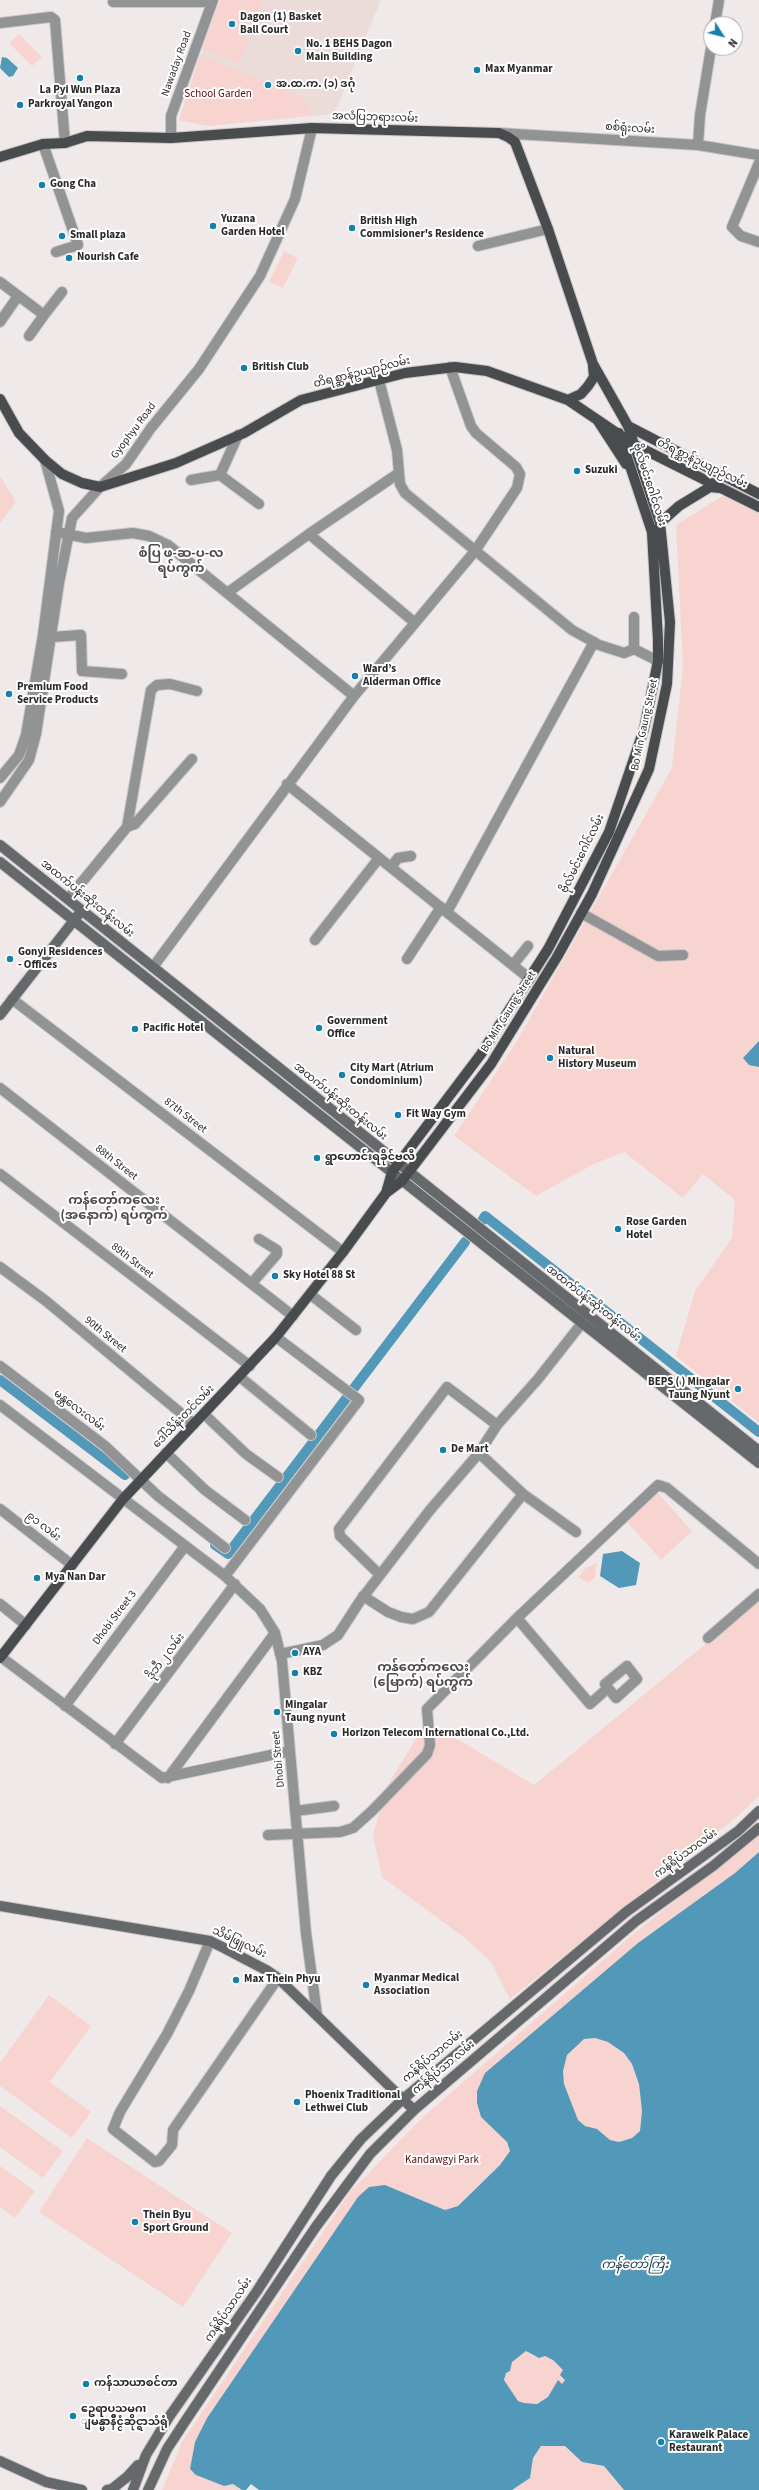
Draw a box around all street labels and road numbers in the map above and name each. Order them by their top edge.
street label: Nawaday Road [159,30,195,98]
street label: အလံပြဘုရားလမ်း [332,110,418,126]
street label: စစ်ရုံးလမ်း [605,121,655,137]
street label: တိရစ္ဆာန်ဥယျာဉ်လမ်း [312,355,412,391]
street label: Gyophyu Road [109,400,159,462]
street label: တိရစ္ဆာန်ဥယျာဉ်လမ်း [655,436,749,492]
street label: ဗိုလ်မင်းဂေါင်လမ်း [629,442,669,528]
street label: Bo Min Gaung Street [629,678,661,772]
street label: ဗိုလ်မင်းဂေါင်လမ်း [558,812,608,896]
street label: အထက်ပန်းဆိုးတန်းလမ်း [38,857,136,941]
street label: Bo Min Gaung Street [479,969,539,1055]
street label: အထက်ပန်းဆိုးတန်းလမ်း [291,1060,389,1144]
street label: 87th Street [161,1096,209,1136]
street label: 88th Street [92,1142,140,1184]
street label: 89th Street [108,1240,156,1282]
street label: အထက်ပန်းဆိုးတန်းလမ်း [543,1263,643,1345]
street label: 90th Street [81,1314,129,1356]
street label: ဒေါ်သိန်းတင်လမ်း [151,1383,217,1451]
street label: မန္တလေးလမ်း [51,1387,107,1435]
street label: ၉၁ လမ်း [23,1509,63,1545]
street label: Dhobi Street 3 [90,1588,140,1648]
street label: ဒိုဘီ ၂ လမ်း [144,1631,188,1683]
street label: Dhobi Street [270,1730,288,1788]
street label: ကန်ရိပ်သာလမ်း [652,1827,720,1881]
street label: သိမ်ဖြူလမ်း [210,1925,268,1961]
street label: ကန်ရိပ်သာလမ်း [400,2028,466,2086]
street label: ကန်ရိပ်သာ လမ်း [410,2038,478,2098]
street label: ကန်ရိပ်သာလမ်း [203,2275,255,2345]

